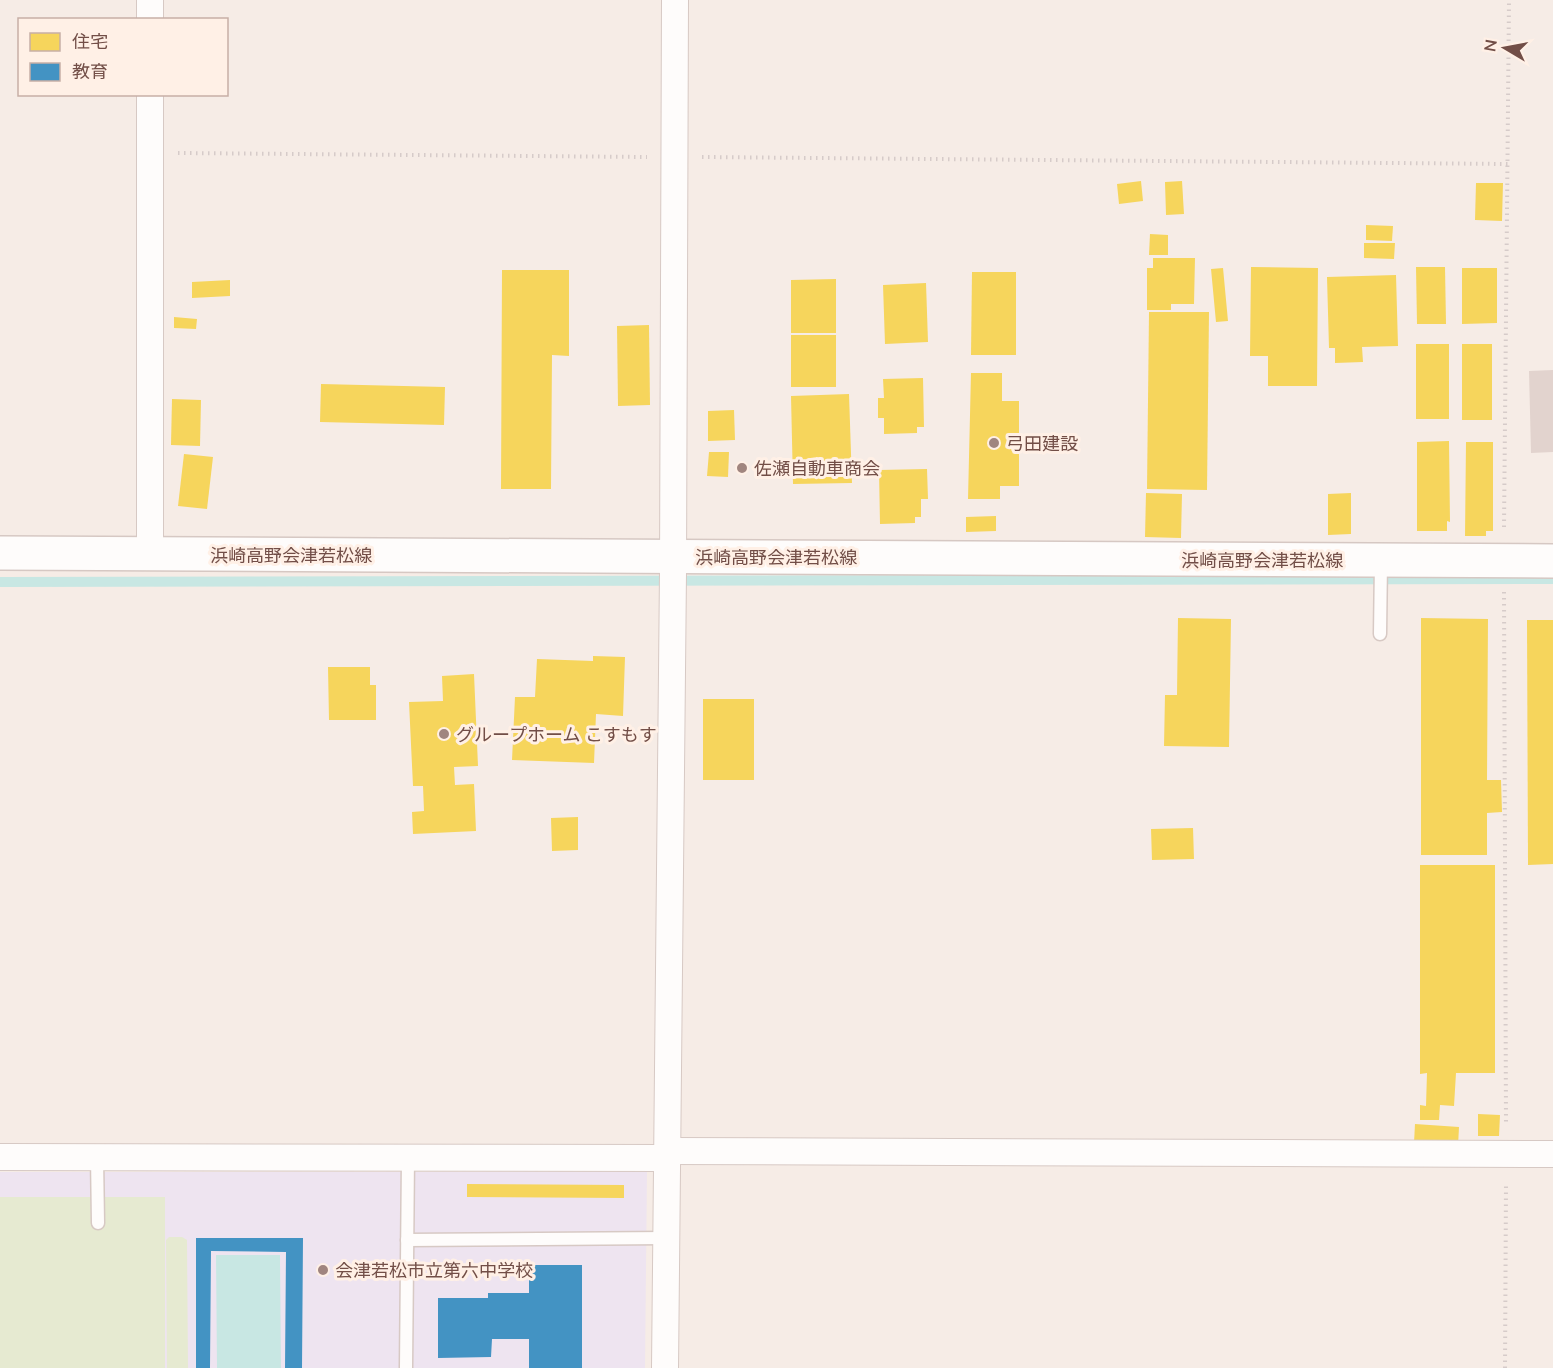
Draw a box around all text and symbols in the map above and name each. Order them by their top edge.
legend [18,18,228,96]
north arrow [1475,18,1535,78]
text: 住宅 [72,30,108,53]
text: N [1479,38,1501,53]
text: 教育 [72,60,108,83]
place label: 弓田建設 [1006,432,1078,455]
marker: 弓田建設 [987,436,1001,450]
place label: 佐瀬自動車商会 [754,457,880,480]
marker: 佐瀬自動車商会 [735,461,749,475]
street label: 浜崎高野会津若松線 [210,544,372,567]
street label: 浜崎高野会津若松線 [695,546,857,569]
street label: 浜崎高野会津若松線 [1181,549,1343,572]
place label: グループホーム こすもす [456,723,657,746]
marker: グループホーム こすもす [437,727,451,741]
place label: 会津若松市立第六中学校 [335,1259,533,1282]
marker: 会津若松市立第六中学校 [316,1263,330,1277]

